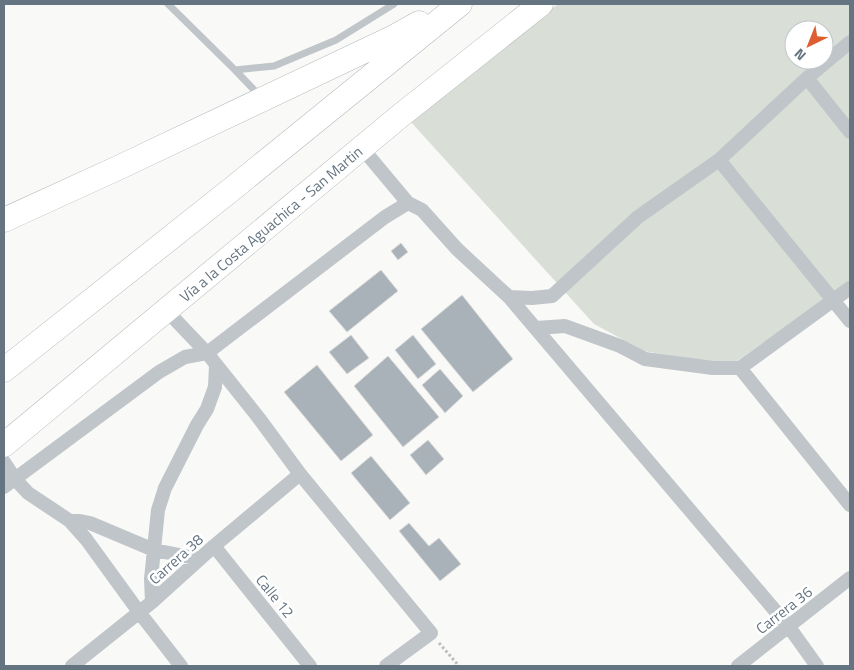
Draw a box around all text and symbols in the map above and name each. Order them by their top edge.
north arrow [784,20,834,70]
text: N [789,44,811,66]
street label: Vía a la Costa Aguachica - San Martin [174,140,368,308]
street label: Carrera 38 [144,528,208,590]
street label: Calle 12 [250,569,300,623]
street label: Carrera 36 [751,581,817,639]

